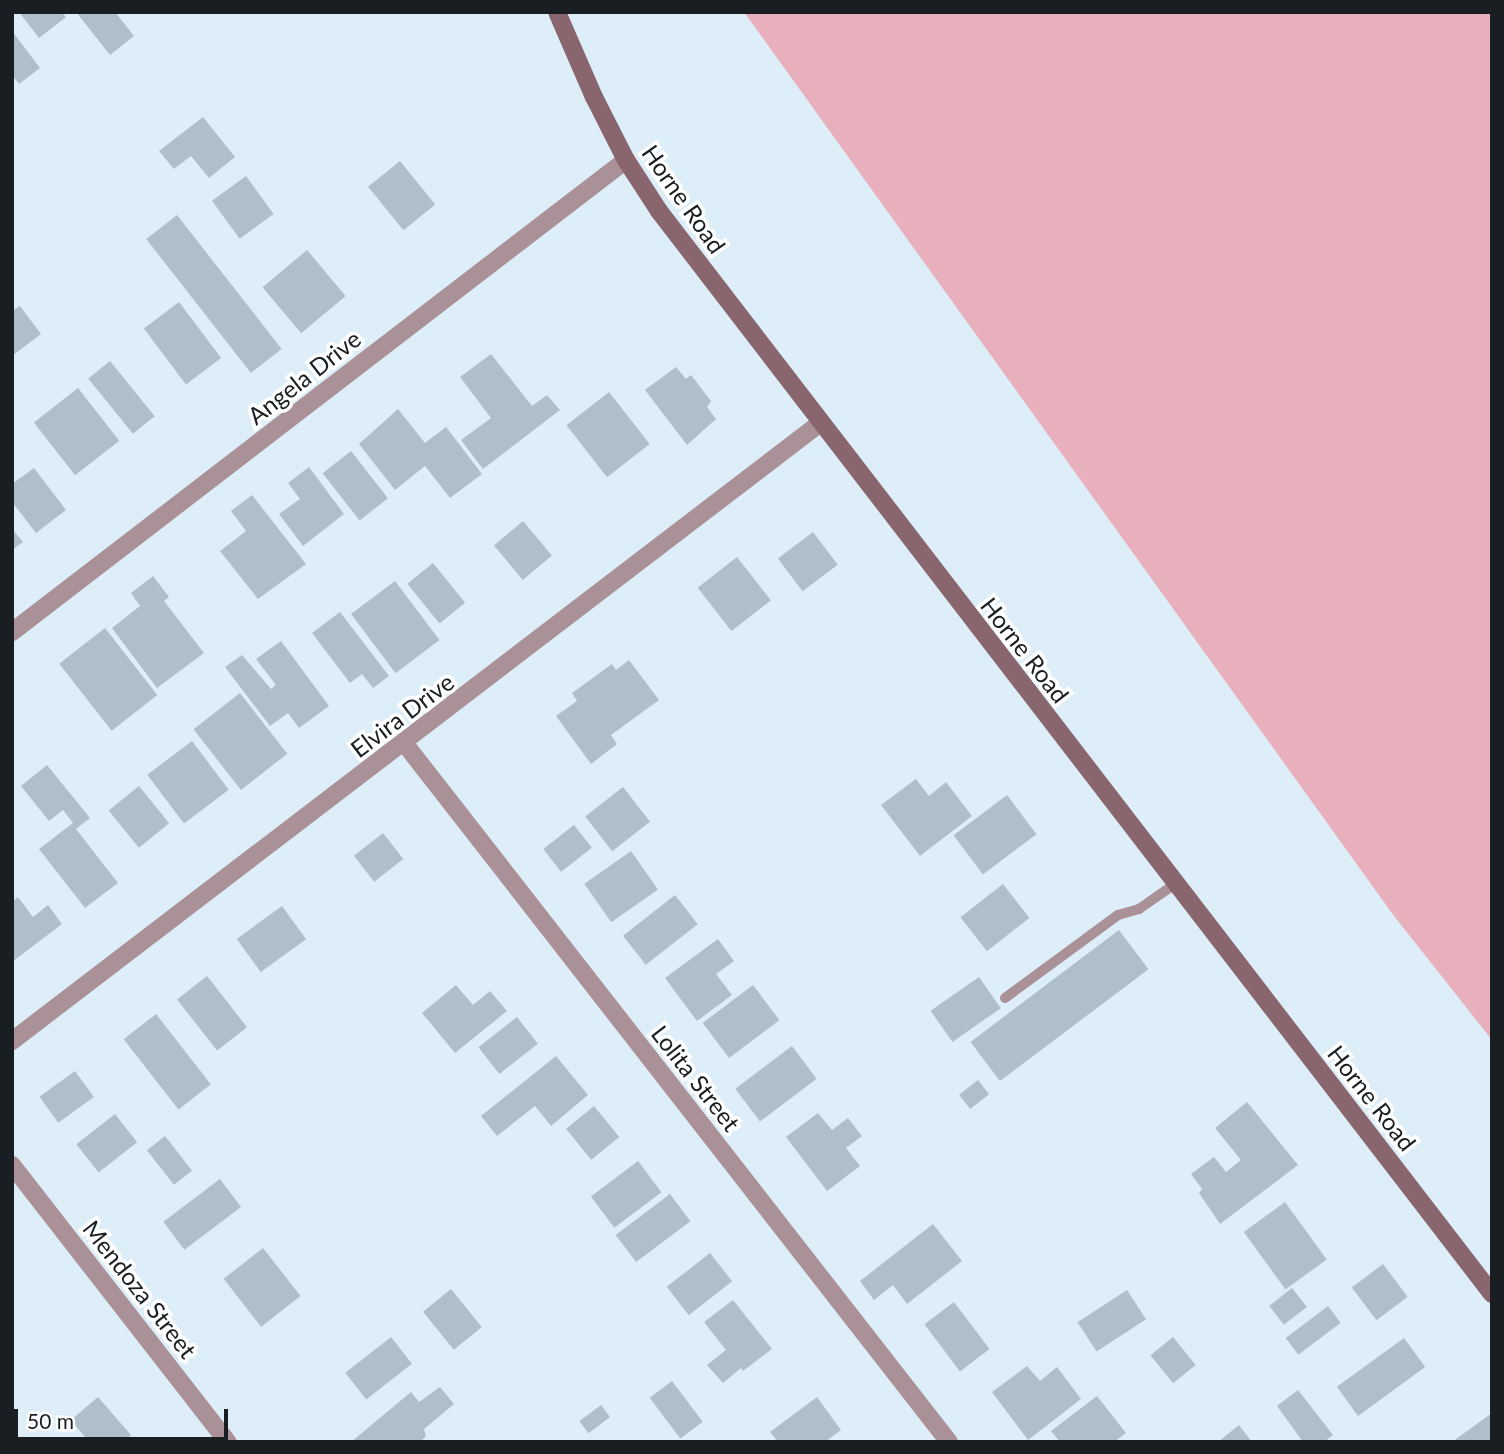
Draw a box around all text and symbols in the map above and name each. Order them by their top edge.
street label: Horne Road [636,139,732,259]
street label: Angela Drive [242,324,366,430]
street label: Horne Road [975,592,1075,708]
street label: Elvira Drive [345,667,459,763]
street label: Lolita Street [646,1019,746,1137]
street label: Horne Road [1322,1040,1422,1156]
street label: Mendoza Street [77,1214,203,1364]
scale bar [18,1394,231,1438]
text: 50 m [27,1408,74,1433]

